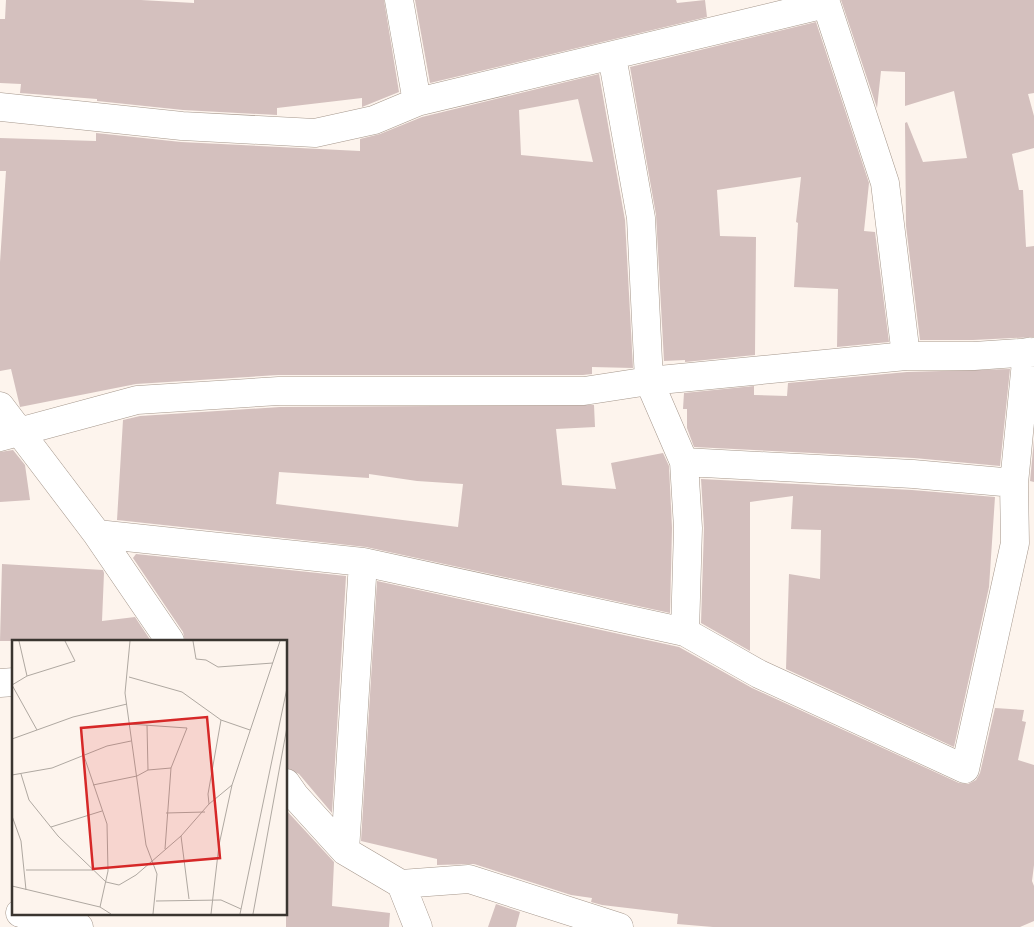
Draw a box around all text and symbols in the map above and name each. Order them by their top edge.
inset map [12,640,288,914]

